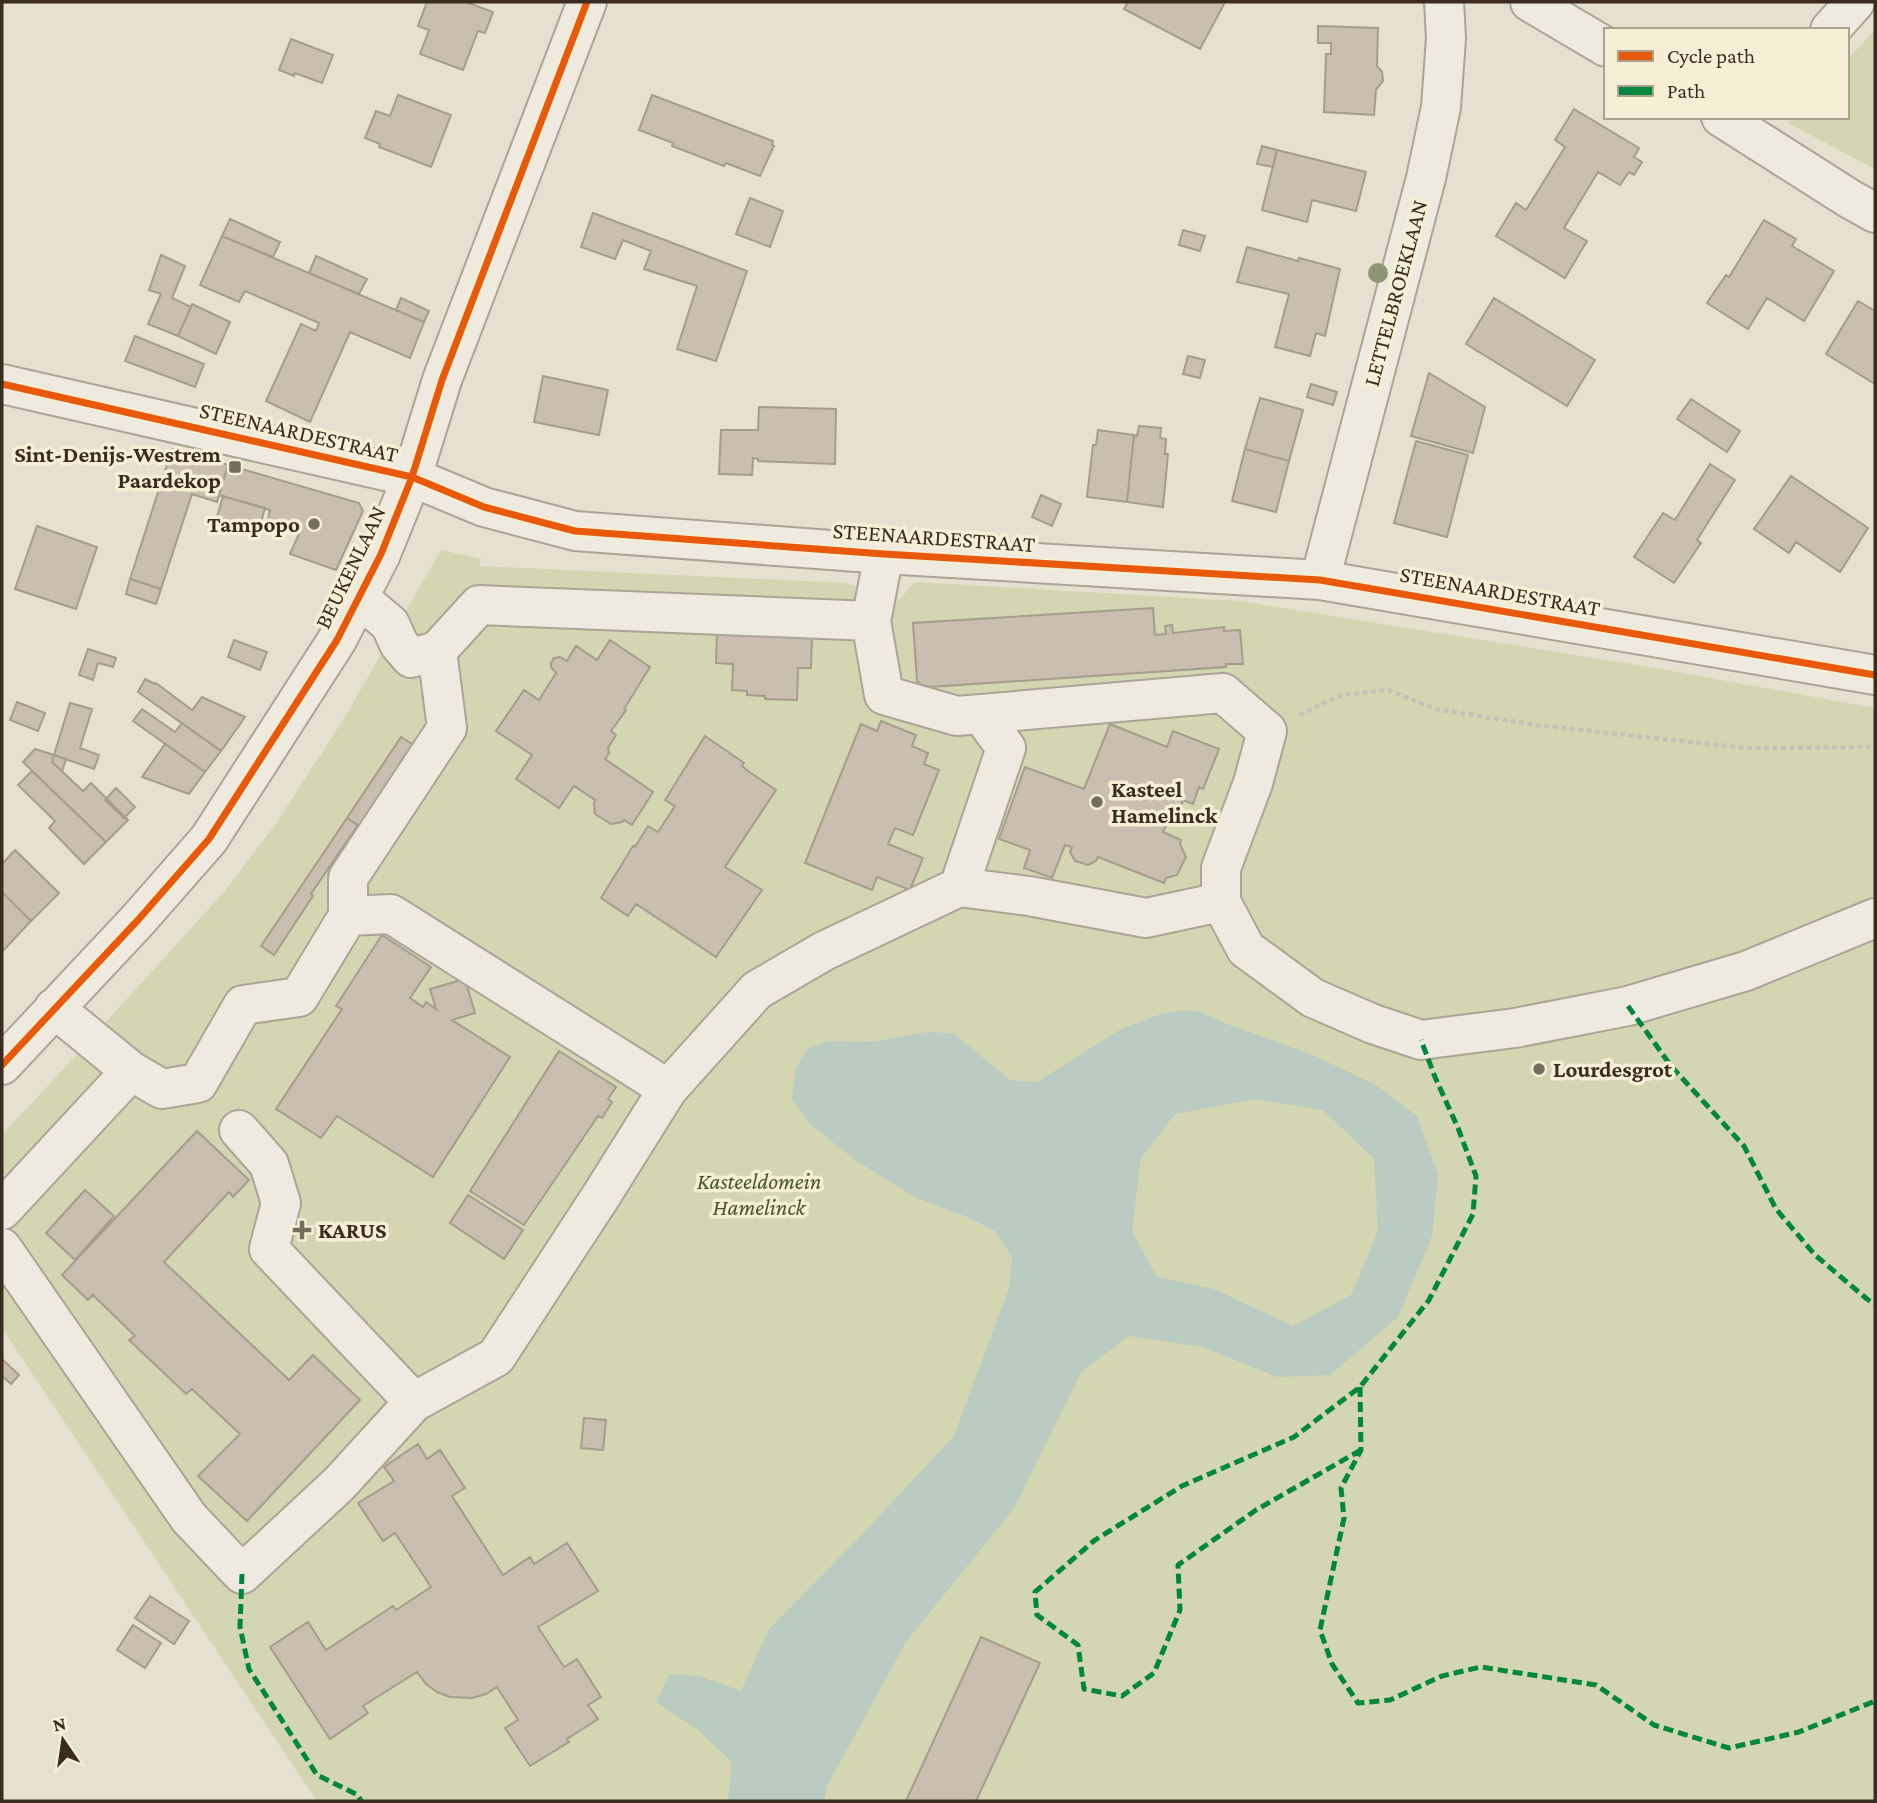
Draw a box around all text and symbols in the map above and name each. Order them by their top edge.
legend [1604,28,1849,119]
text: Cycle path [1667,44,1755,68]
text: Path [1667,79,1705,103]
street label: LETTELBROEKLAAN [1358,197,1432,389]
street label: STEENAARDESTRAAT [197,397,401,468]
place label: Sint-Denijs-Westrem Paardekop [14,441,222,493]
marker: Sint-Denijs-Westrem Paardekop [227,459,243,475]
street label: BEUKENLAAN [309,501,391,633]
place label: Tampopo [207,511,300,537]
marker: Tampopo [306,516,322,532]
street label: STEENAARDESTRAAT [832,517,1037,557]
street label: STEENAARDESTRAAT [1398,561,1603,622]
place label: Kasteel Hamelinck [1111,776,1218,828]
marker: Kasteel Hamelinck [1089,794,1105,810]
place label: Lourdesgrot [1553,1056,1673,1082]
marker: Lourdesgrot [1531,1061,1547,1077]
park label: Kasteeldomein Hamelinck [697,1168,821,1220]
place label: KARUS [318,1217,386,1243]
marker: KARUS [292,1220,312,1240]
north arrow [28,1705,98,1775]
text: N [51,1712,68,1736]

